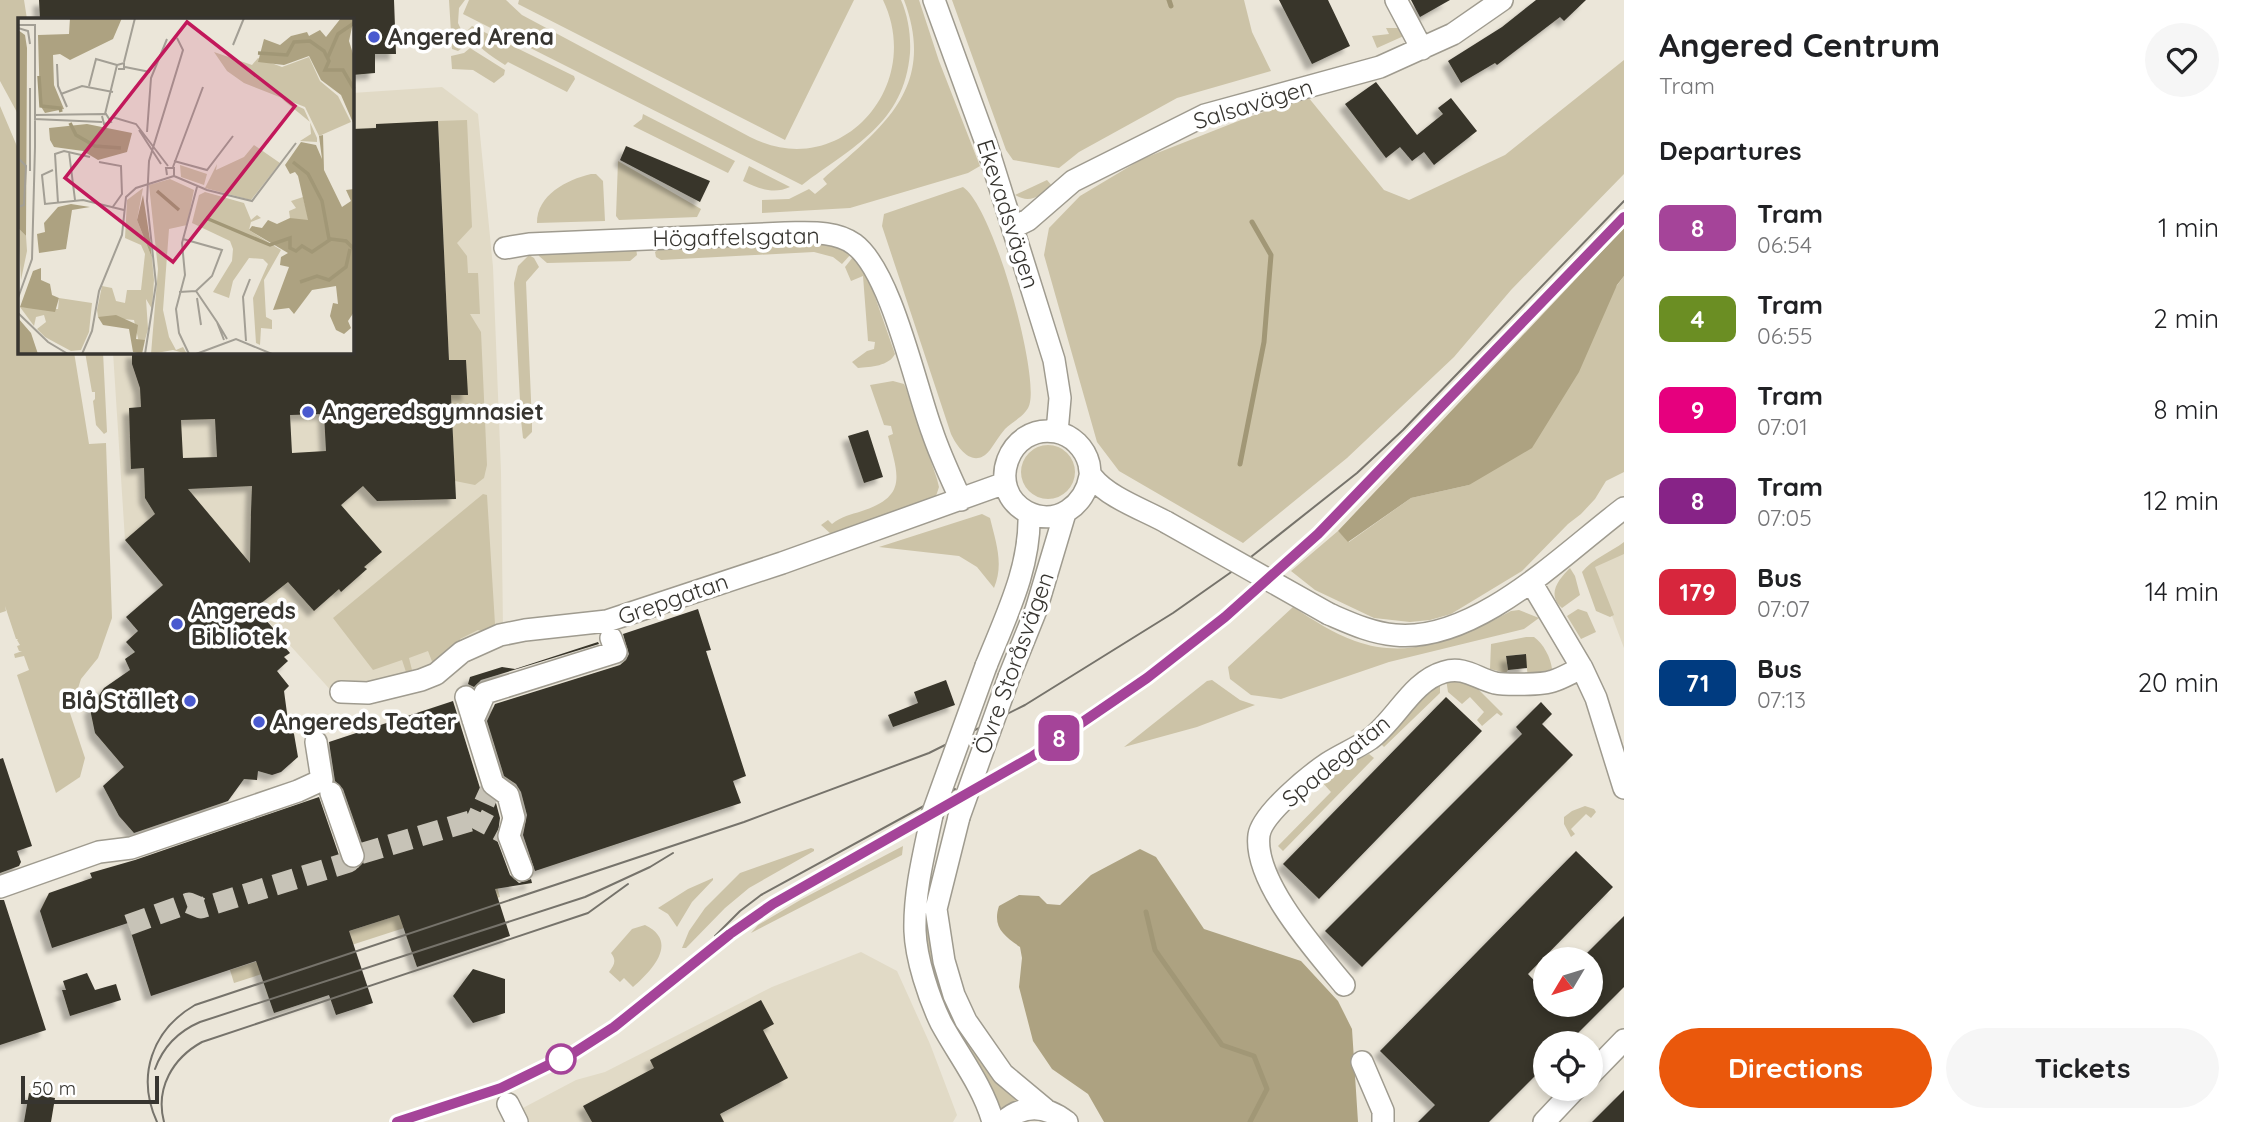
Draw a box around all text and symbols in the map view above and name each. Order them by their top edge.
inset map [18,18,354,354]
place label: Angered Arena [388,22,554,51]
button: heart [2145,23,2219,97]
text: Angered Centrum [1659,24,1940,65]
marker: Angered Arena [366,29,382,45]
text: Tram [1659,71,1715,100]
street label: Salsavägen [1190,72,1316,135]
text: Departures [1659,134,1802,167]
street label: Ekevadsvägen [971,136,1046,292]
text: Tram [1757,197,1823,230]
text: 1 min [2158,211,2219,244]
text: 8 [1691,213,1704,243]
street label: Högaffelsgatan [652,221,820,252]
text: 06:54 [1757,230,1812,259]
text: Tram [1757,288,1823,321]
text: 2 min [2153,302,2219,335]
text: 4 [1690,304,1705,334]
text: 06:55 [1757,321,1812,350]
text: Tram [1757,379,1823,412]
text: 8 min [2154,393,2219,426]
text: 9 [1691,395,1704,425]
place label: Angeredsgymnasiet [322,397,544,426]
marker: Angeredsgymnasiet [300,404,316,420]
text: 07:01 [1757,412,1808,441]
text: Tram [1757,470,1823,503]
text: 12 min [2144,484,2219,517]
text: 8 [1691,486,1704,516]
text: 07:05 [1757,503,1812,532]
text: Bus [1757,561,1802,594]
street label: Grepgatan [614,566,732,631]
street label: Övre Storåsvägen [967,568,1060,758]
text: 14 min [2145,575,2219,608]
text: 179 [1679,577,1716,607]
text: 07:07 [1757,594,1810,623]
place label: Angereds Bibliotek [191,596,296,651]
marker: Angereds Bibliotek [169,616,185,632]
text: Bus [1757,652,1802,685]
text: 20 min [2138,666,2219,699]
text: 71 [1686,668,1709,698]
text: 07:13 [1757,685,1806,714]
place label: Blå Stället [61,686,176,715]
marker: Blå Stället [182,693,198,709]
place label: Angereds Teater [273,707,457,736]
street label: Spadegatan [1276,708,1396,813]
marker: Angereds Teater [251,714,267,730]
line badge: 8 [1036,715,1082,761]
text: 8 [1052,723,1066,753]
north arrow [1533,947,1603,1017]
map controls [1533,947,1603,1101]
button: Directions [1659,1028,1932,1108]
button: Tickets [1946,1028,2219,1108]
button: locate [1533,1031,1603,1101]
unlabelled marker [546,1044,576,1074]
scale bar [21,1073,159,1105]
text: 50 m [32,1076,76,1100]

